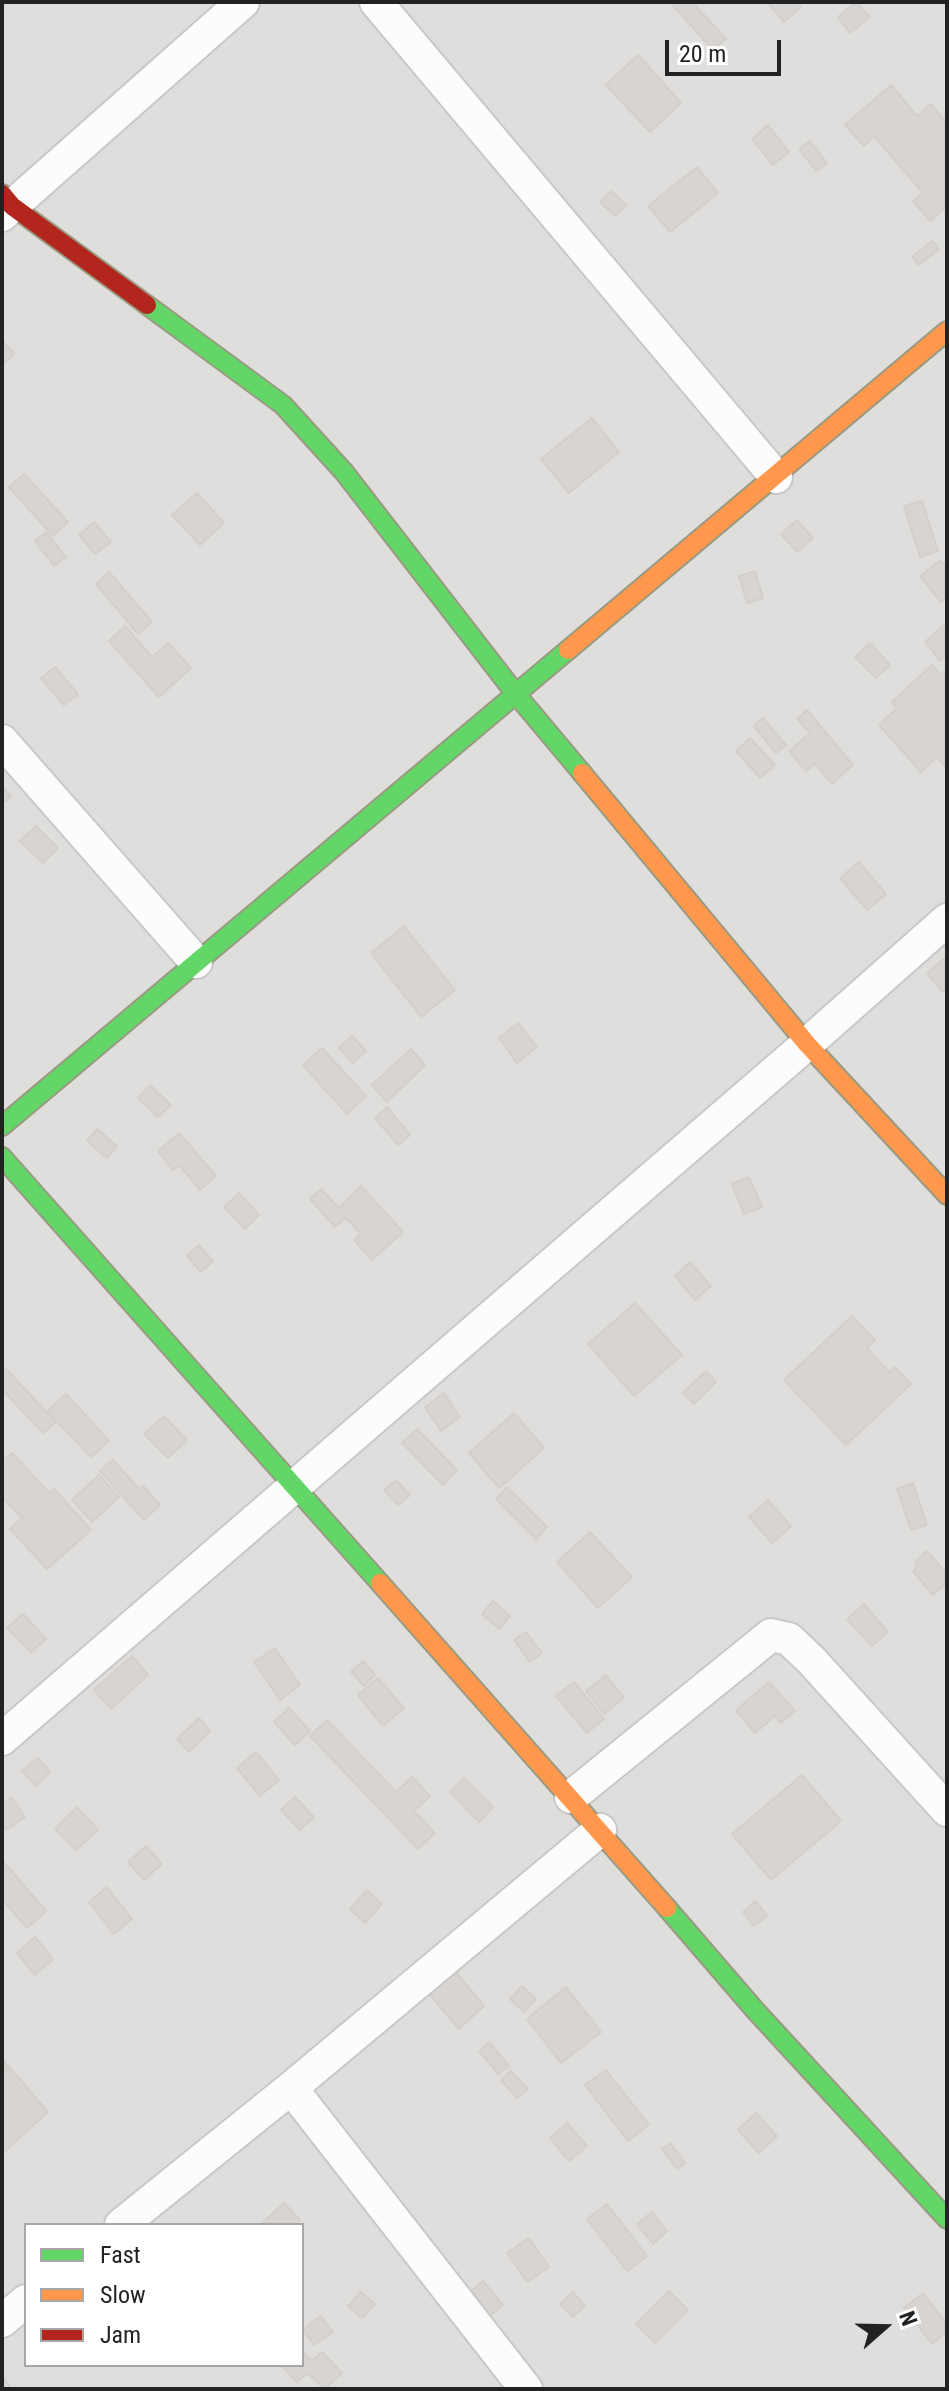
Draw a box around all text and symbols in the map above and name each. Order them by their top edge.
scale bar [669,24,785,74]
text: 20 m [679,40,726,68]
legend [24,2223,304,2367]
text: Fast [100,2241,141,2269]
text: Slow [100,2281,146,2309]
north arrow [845,2287,925,2367]
text: N [894,2308,922,2329]
text: Jam [100,2321,141,2349]

